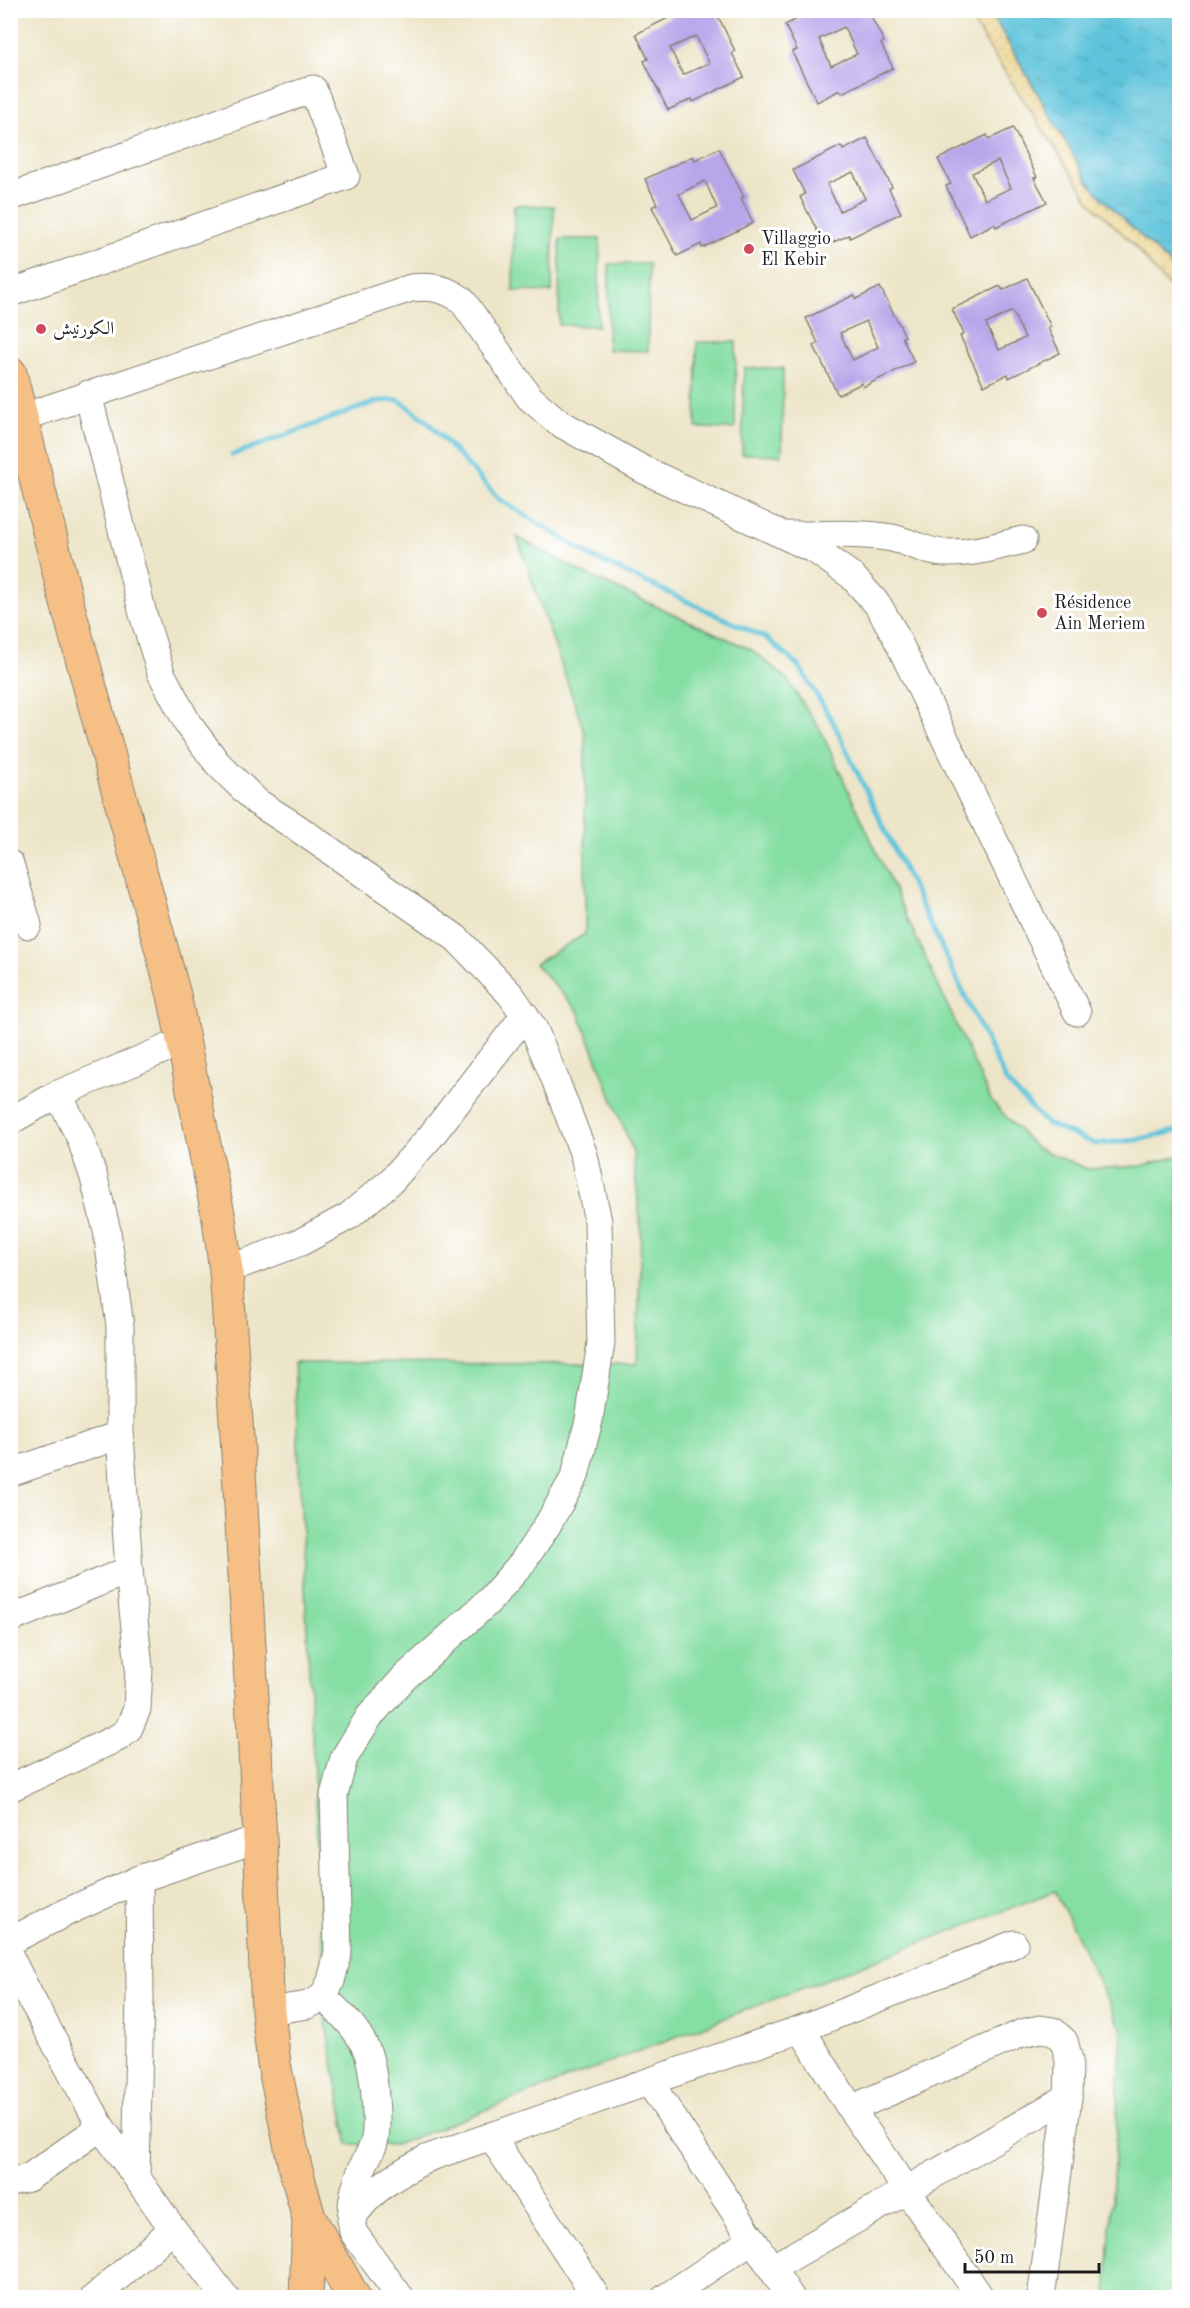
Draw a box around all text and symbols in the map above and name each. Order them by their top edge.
place label: Villaggio El Kebir [761,230,831,269]
marker: Villaggio El Kebir [742,242,756,256]
place label: الكورنيش [53,319,114,340]
marker: الكورنيش [34,322,48,336]
place label: Résidence Ain Meriem [1054,594,1146,633]
marker: Résidence Ain Meriem [1035,606,1049,620]
scale bar [965,2236,1098,2274]
text: 50 m [974,2249,1014,2267]

